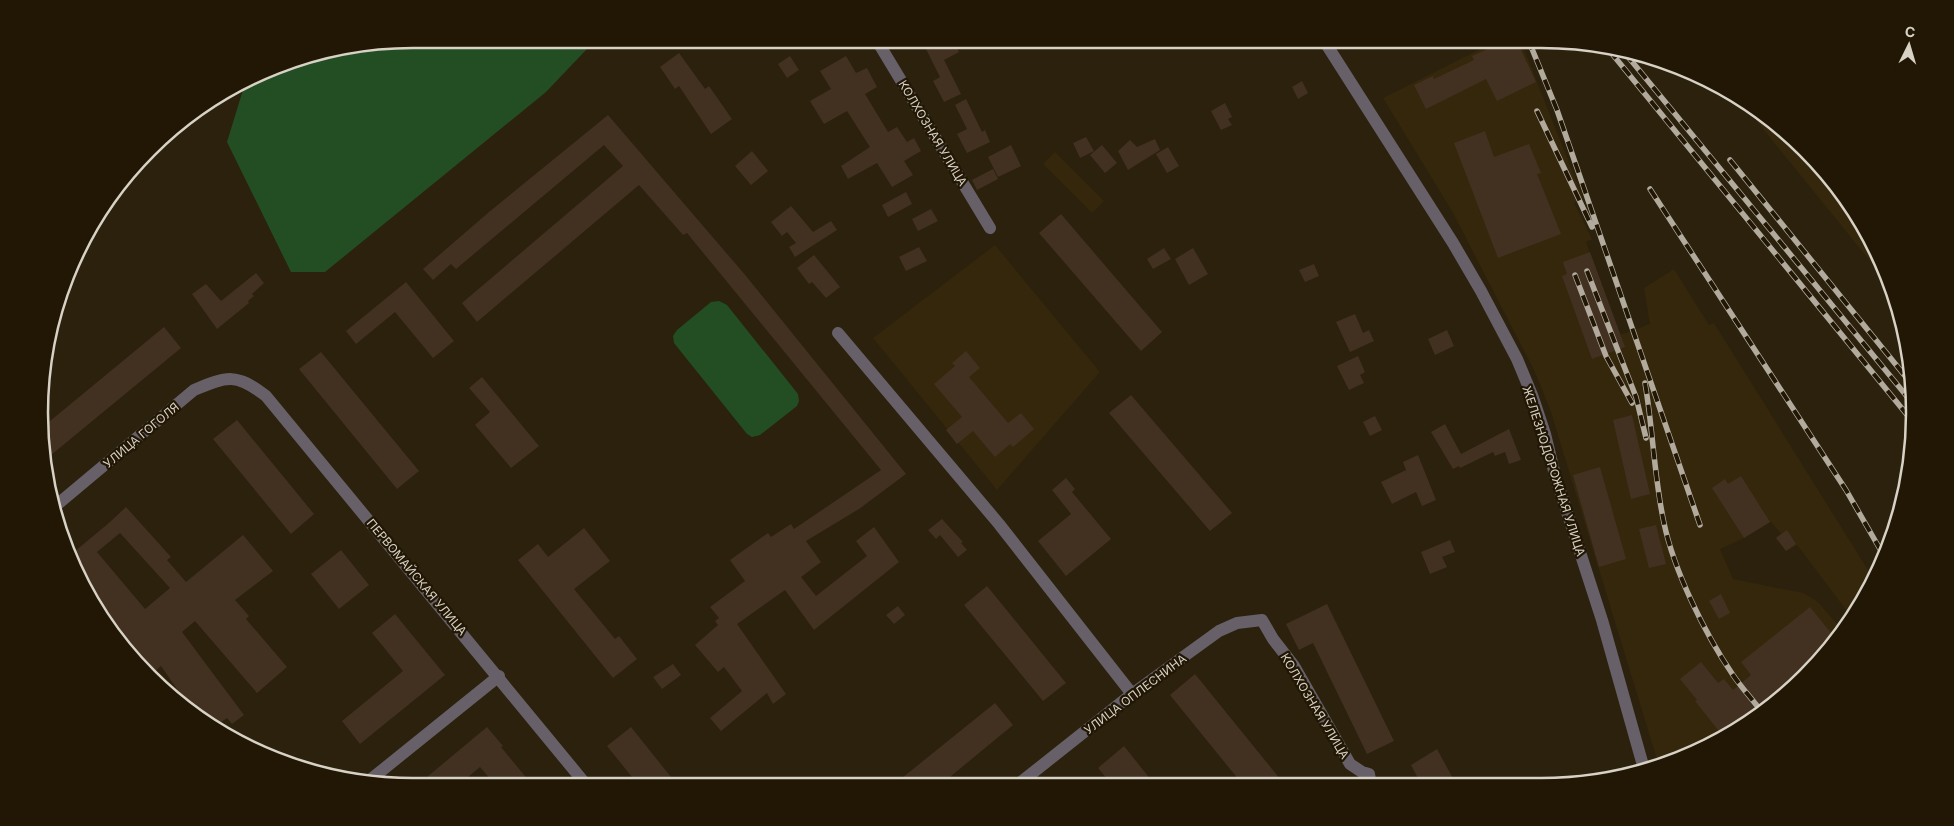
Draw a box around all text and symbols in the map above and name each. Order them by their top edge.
north arrow [1884,20,1934,70]
text: С [1904,23,1916,40]
street label: КОЛХОЗНАЯ УЛИЦА [895,77,971,189]
street label: ЖЕЛЕЗНОДОРОЖНАЯ УЛИЦА [1519,384,1589,558]
street label: УЛИЦА ГОГОЛЯ [100,399,182,471]
street label: ПЕРВОМАЙСКАЯ УЛИЦА [364,516,470,638]
street label: КОЛХОЗНАЯ УЛИЦА [1277,650,1353,762]
street label: УЛИЦА ОПЛЕСНИНА [1081,651,1189,737]

